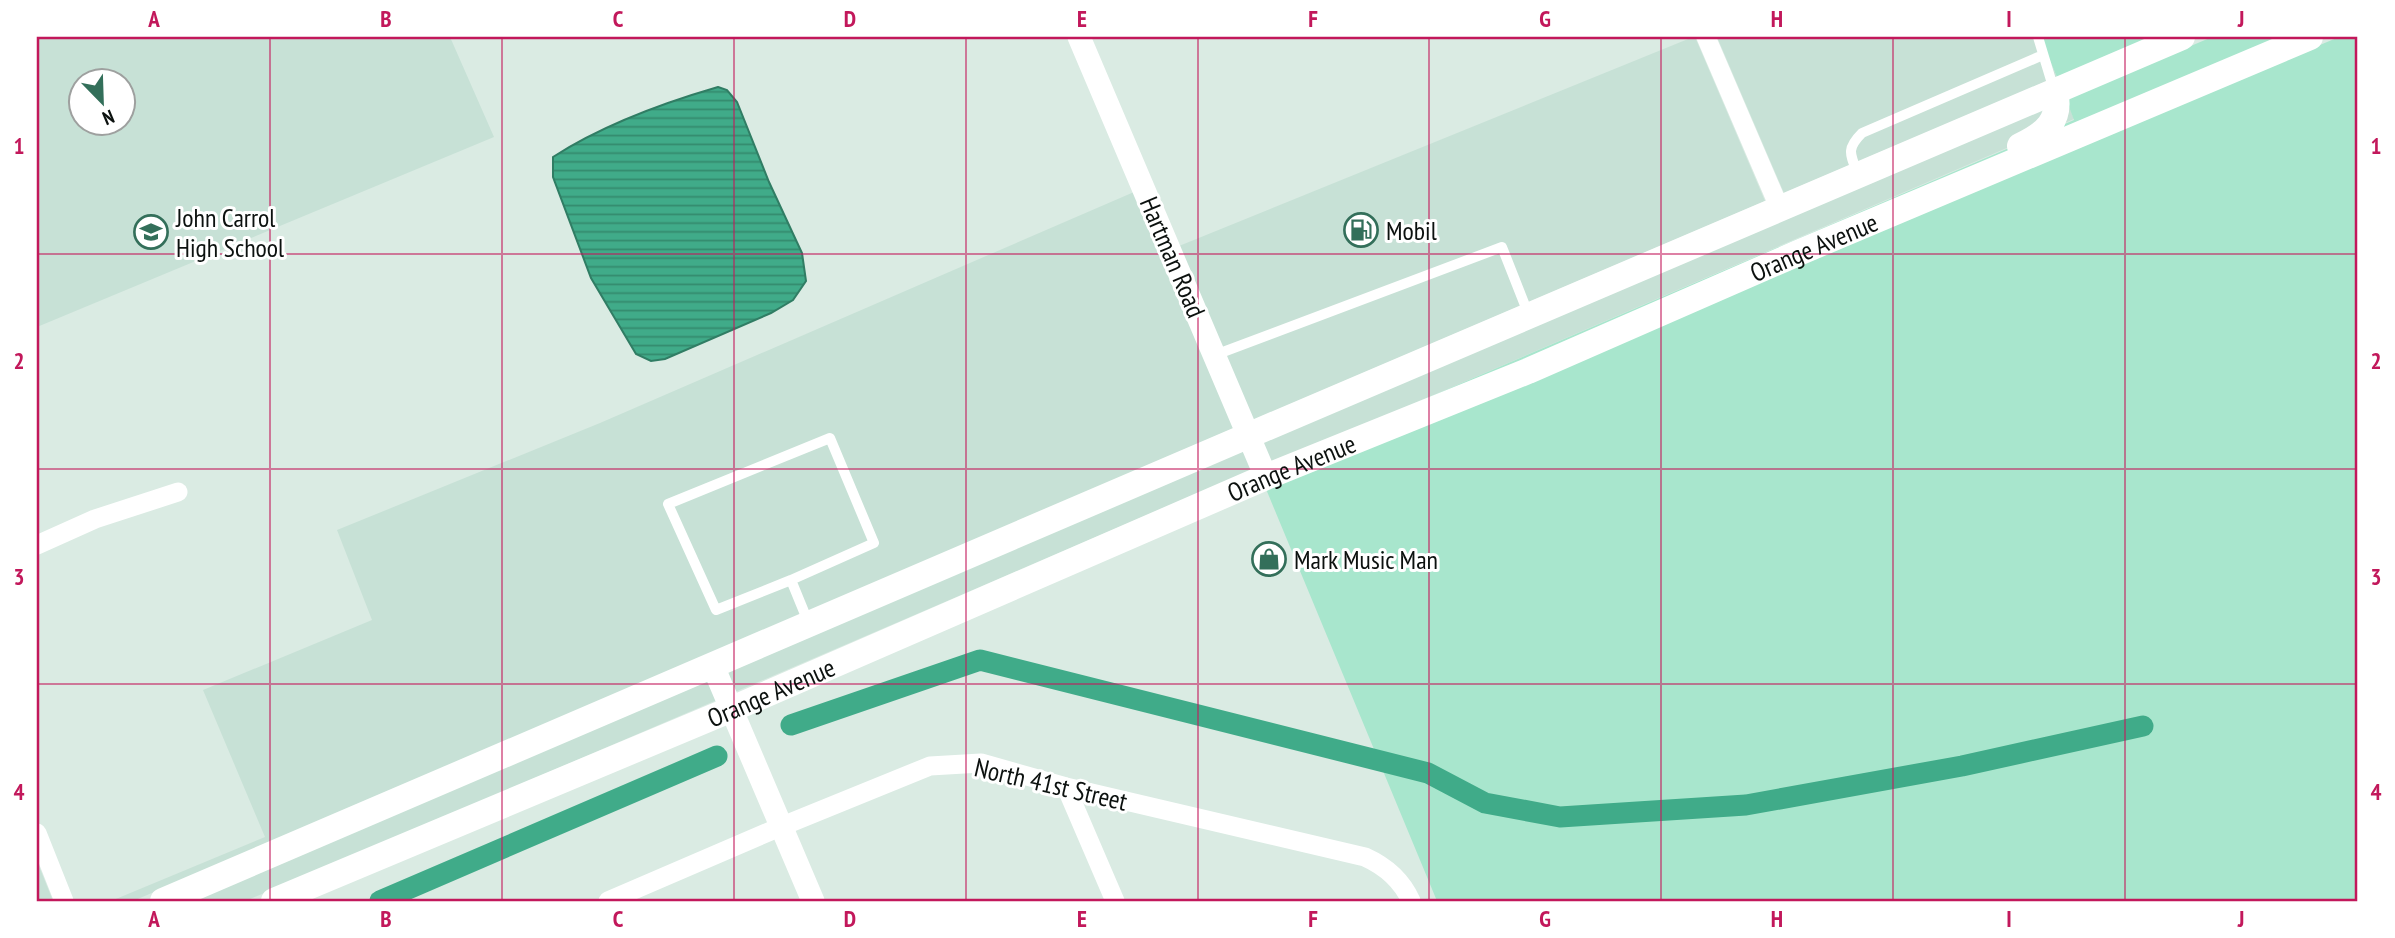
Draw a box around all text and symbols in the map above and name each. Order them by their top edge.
text: A [147,4,160,33]
text: B [380,4,392,33]
text: C [613,4,624,33]
text: D [844,4,856,33]
text: E [1077,4,1087,33]
text: F [1308,4,1318,33]
text: G [1539,4,1551,33]
text: H [1771,4,1783,33]
text: I [2006,4,2012,33]
text: J [2237,4,2244,33]
north arrow [66,66,136,136]
text: N [99,105,118,131]
text: 1 [14,131,25,160]
text: 1 [2371,131,2382,160]
street label: Hartman Road [1133,192,1213,322]
place label: John Carrol High School [175,201,284,264]
street label: Orange Avenue [1745,205,1883,289]
fuel station icon: Mobil [1342,211,1380,249]
school or university icon: John Carrol High School [132,213,170,251]
place label: Mobil [1386,214,1437,247]
text: 2 [14,346,25,375]
text: 2 [2371,346,2382,375]
street label: Orange Avenue [1222,426,1360,508]
shop icon: Mark Music Man [1250,540,1288,578]
place label: Mark Music Man [1294,543,1438,576]
text: 3 [14,562,25,591]
text: 3 [2371,562,2382,591]
street label: Orange Avenue [702,650,840,734]
street label: North 41st Street [971,750,1131,818]
text: 4 [14,777,25,806]
text: 4 [2371,777,2382,806]
text: A [147,904,160,933]
text: B [380,904,392,933]
text: C [613,904,624,933]
text: D [844,904,856,933]
text: E [1077,904,1087,933]
text: F [1308,904,1318,933]
text: G [1539,904,1551,933]
text: H [1771,904,1783,933]
text: I [2006,904,2012,933]
text: J [2237,904,2244,933]

